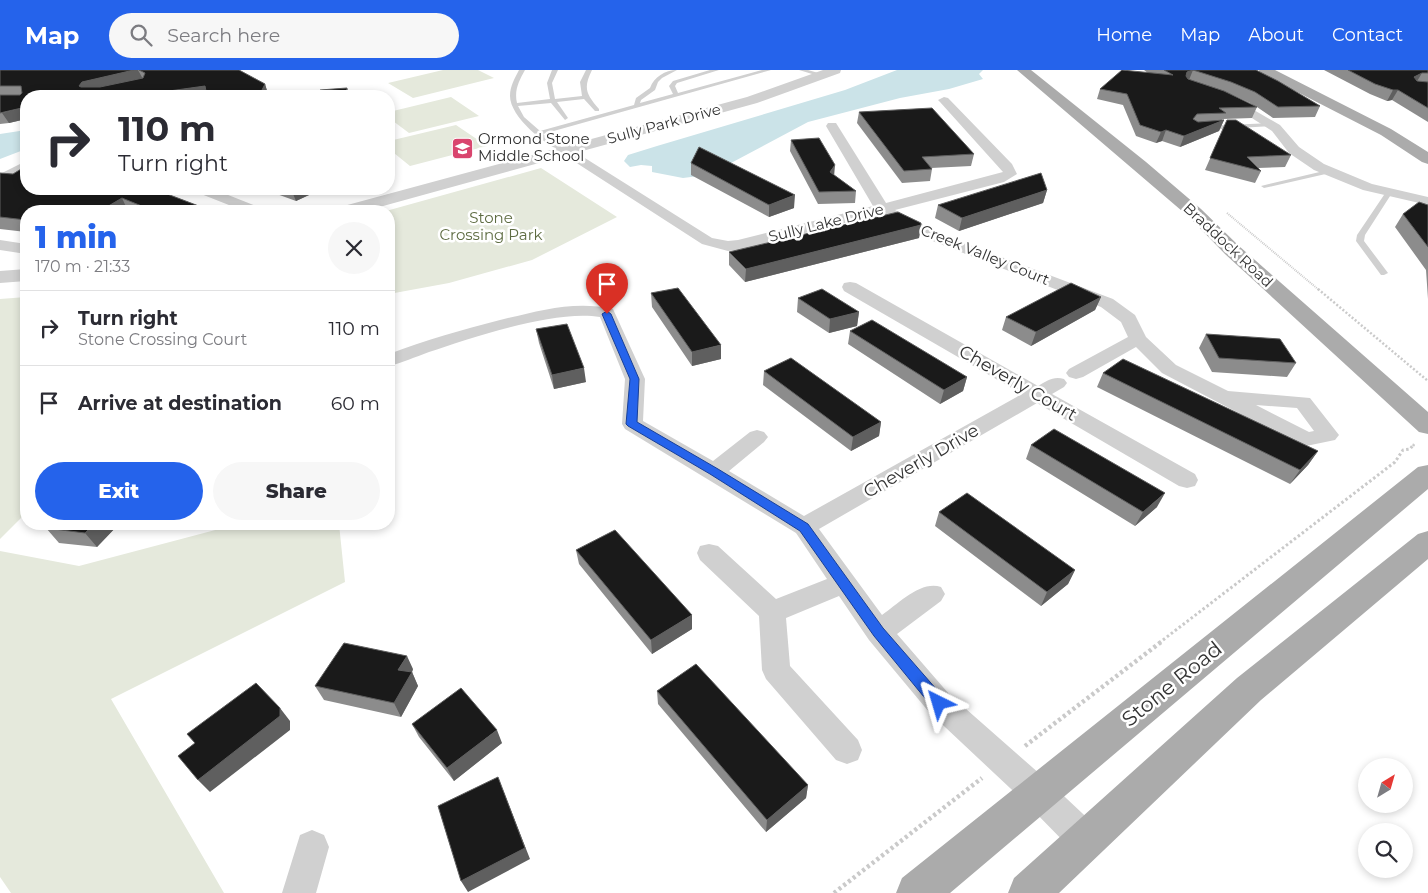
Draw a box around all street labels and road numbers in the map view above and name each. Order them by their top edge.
street label: Sully Park Drive [605,99,723,148]
street label: Braddock Road [1180,198,1277,291]
street label: Sully Lake Drive [766,199,885,246]
street label: Creek Valley Court [918,220,1052,289]
street label: Cheverly Court [955,340,1081,426]
street label: Cheverly Drive [859,419,983,503]
street label: Stone Road [1117,636,1227,732]

